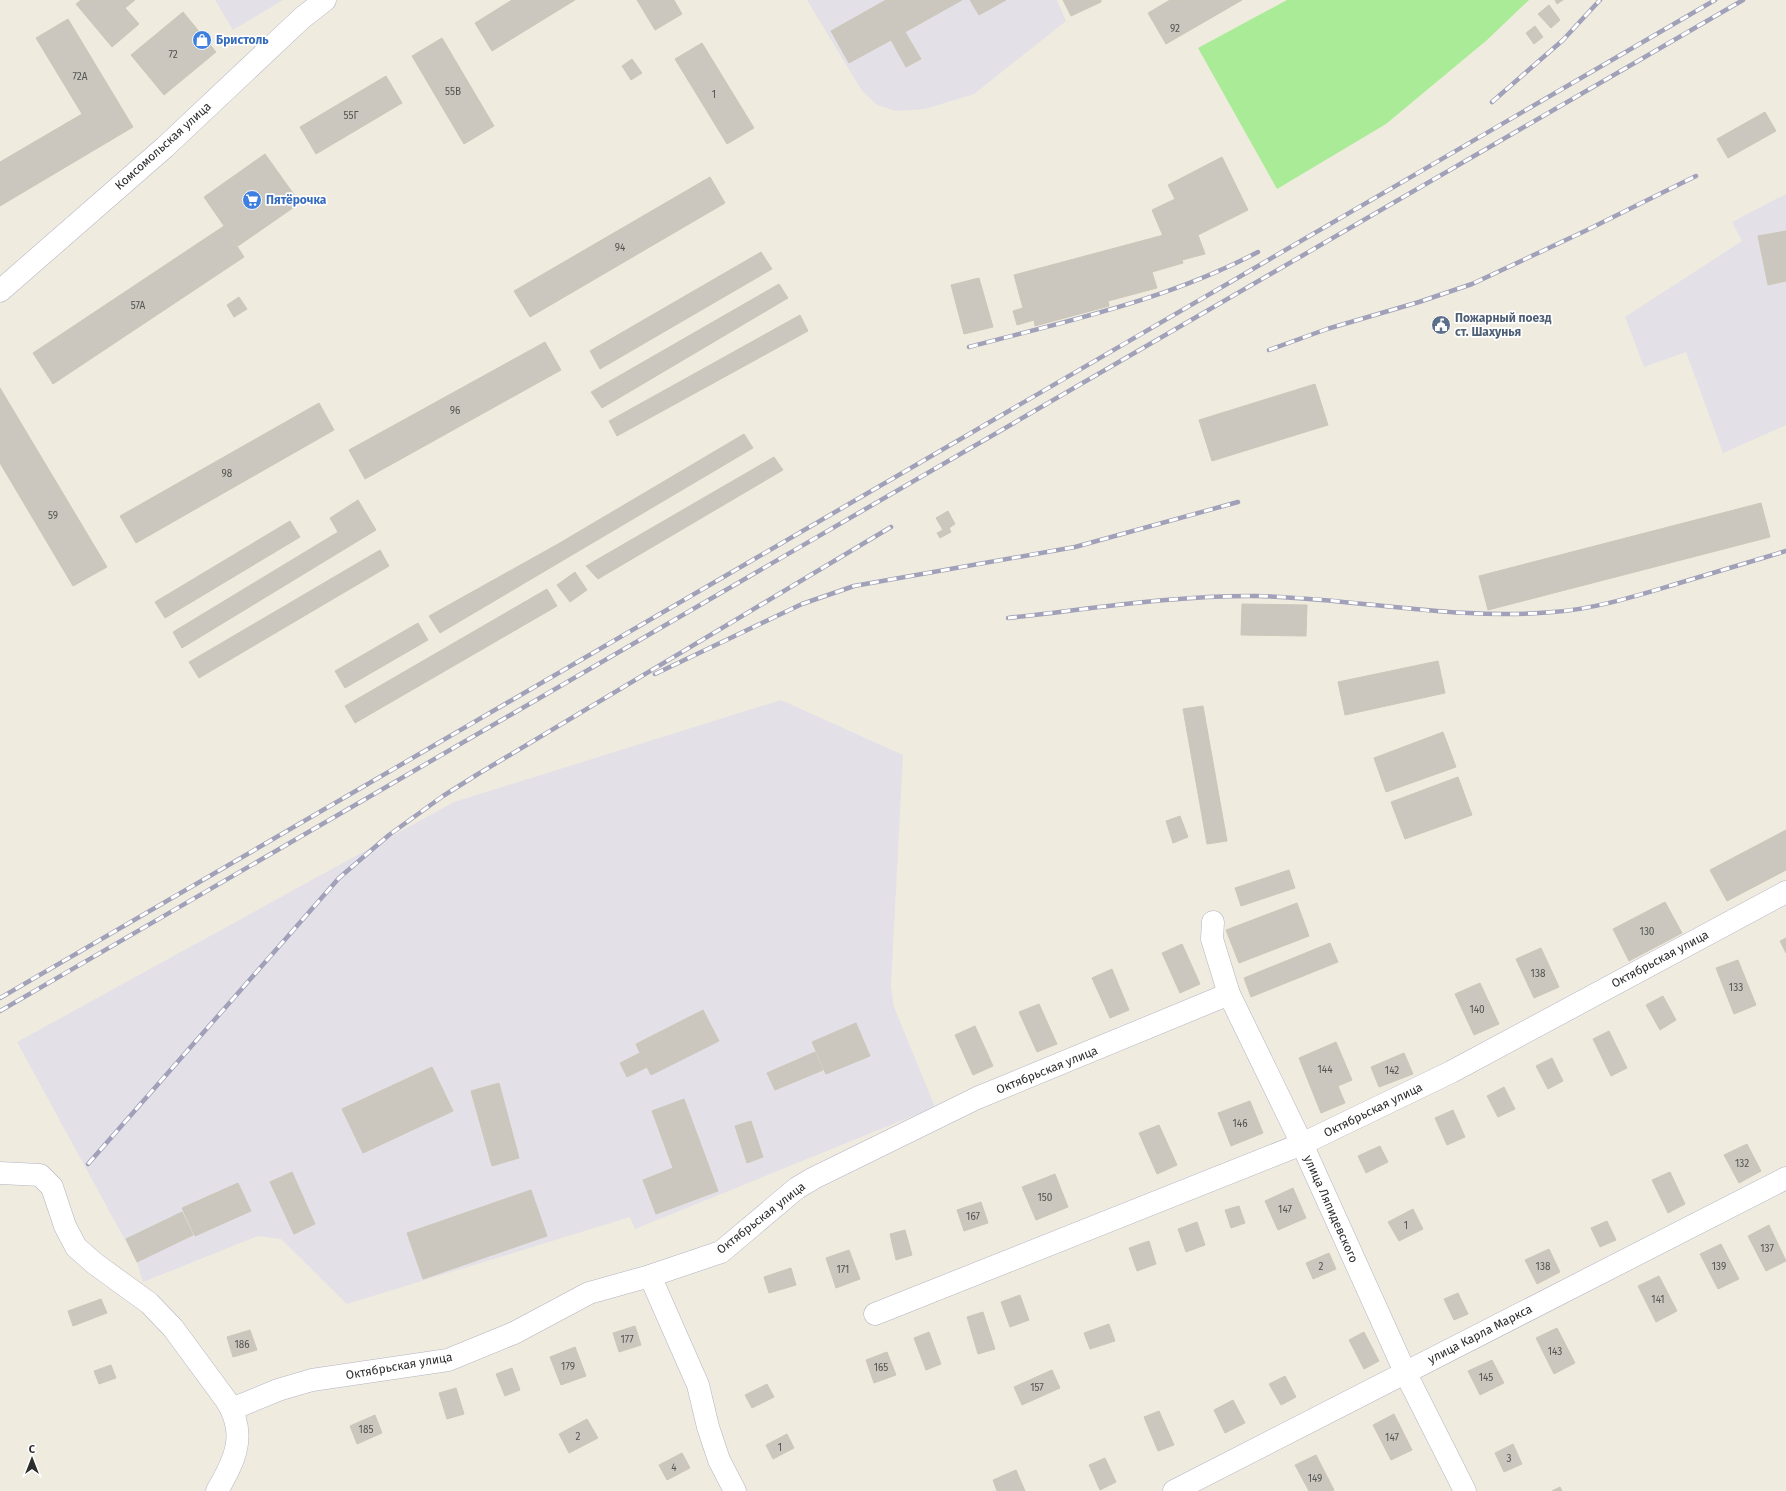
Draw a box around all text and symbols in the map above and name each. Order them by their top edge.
house number: 92 [1170,23,1180,35]
shop icon: Бристоль [191,29,213,51]
place label: Бристоль [216,33,269,47]
house number: 72 [168,49,178,61]
house number: 72А [73,71,88,83]
house number: 55В [445,86,461,98]
house number: 1 [712,89,716,101]
street label: Комсомольская улица [112,99,214,193]
house number: 55Г [343,110,359,122]
supermarket icon: Пятёрочка [241,189,263,211]
place label: Пятёрочка [266,193,327,207]
house number: 94 [615,242,626,254]
house number: 57А [131,300,146,312]
place label: Пожарный поезд ст. Шахунья [1455,311,1552,339]
public building icon: Пожарный поезд ст. Шахунья [1430,314,1452,336]
house number: 96 [450,405,460,417]
house number: 98 [222,468,233,480]
house number: 59 [48,510,58,522]
house number: 130 [1640,926,1655,938]
street label: Октябрьская улица [1609,927,1711,991]
house number: 138 [1531,968,1546,980]
house number: 133 [1729,982,1743,994]
house number: 140 [1469,1004,1485,1016]
street label: Октябрьская улица [994,1043,1100,1097]
house number: 144 [1318,1064,1333,1076]
house number: 142 [1385,1065,1399,1077]
street label: Октябрьская улица [1321,1080,1425,1140]
house number: 146 [1233,1118,1247,1130]
street label: улица Ляпидевского [1301,1153,1361,1265]
house number: 132 [1735,1158,1749,1170]
street label: Октябрьская улица [714,1179,808,1257]
house number: 150 [1038,1192,1053,1204]
house number: 147 [1278,1204,1292,1216]
house number: 167 [966,1211,980,1223]
house number: 1 [1404,1220,1408,1232]
house number: 137 [1760,1243,1774,1255]
house number: 2 [1319,1261,1324,1273]
house number: 138 [1536,1261,1551,1273]
house number: 139 [1712,1261,1726,1273]
house number: 171 [837,1264,849,1276]
house number: 141 [1651,1294,1665,1306]
street label: улица Карла Маркса [1426,1302,1534,1366]
house number: 177 [620,1334,634,1346]
house number: 186 [234,1339,250,1351]
house number: 143 [1548,1346,1562,1358]
street label: Октябрьская улица [345,1350,453,1382]
house number: 179 [561,1361,575,1373]
house number: 165 [874,1362,888,1374]
house number: 145 [1479,1372,1493,1384]
house number: 157 [1030,1382,1044,1394]
house number: 185 [359,1424,373,1436]
house number: 2 [576,1431,581,1443]
house number: 147 [1385,1432,1399,1444]
north arrow [12,1439,52,1479]
house number: 1 [778,1442,782,1454]
text: С [29,1443,36,1456]
house number: 3 [1507,1453,1512,1465]
house number: 4 [671,1462,677,1474]
house number: 149 [1308,1473,1322,1485]

